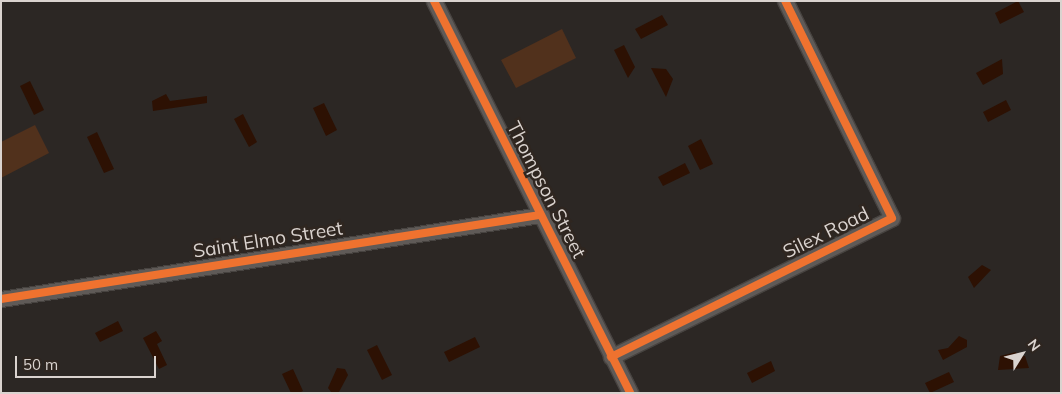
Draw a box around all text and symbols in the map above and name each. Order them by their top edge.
street label: Thompson Street [502,118,590,262]
street label: Silex Road [779,202,873,264]
street label: Saint Elmo Street [192,217,344,263]
north arrow [997,329,1047,379]
text: N [1024,336,1045,355]
scale bar [18,346,159,378]
text: 50 m [23,355,58,374]

